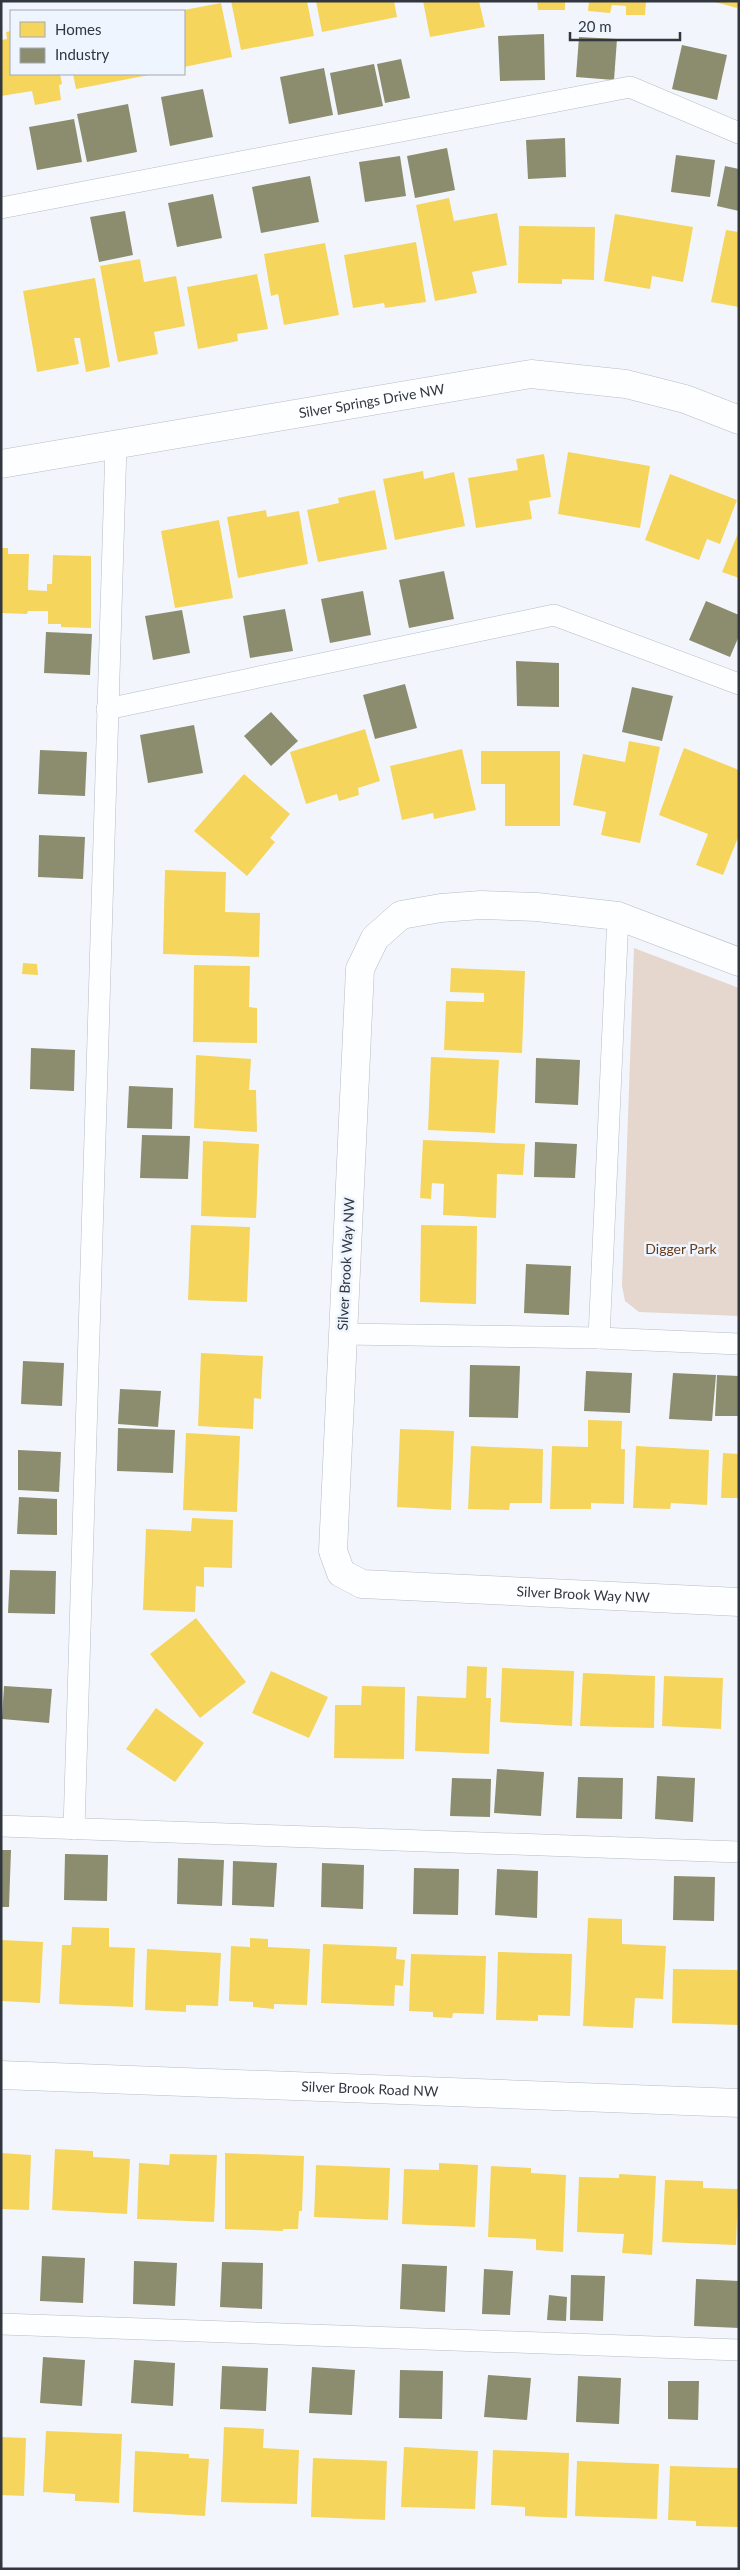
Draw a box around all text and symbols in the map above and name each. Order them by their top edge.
legend [10,10,185,75]
scale bar [570,10,680,42]
text: 20 m [578,17,612,35]
text: Homes [55,20,101,38]
text: Industry [55,45,110,63]
street label: Silver Springs Drive NW [297,380,446,421]
street label: Silver Brook Way NW [334,1197,358,1331]
park label: Digger Park [645,1240,718,1257]
street label: Silver Brook Way NW [516,1582,651,1606]
street label: Silver Brook Road NW [301,2077,439,2100]

